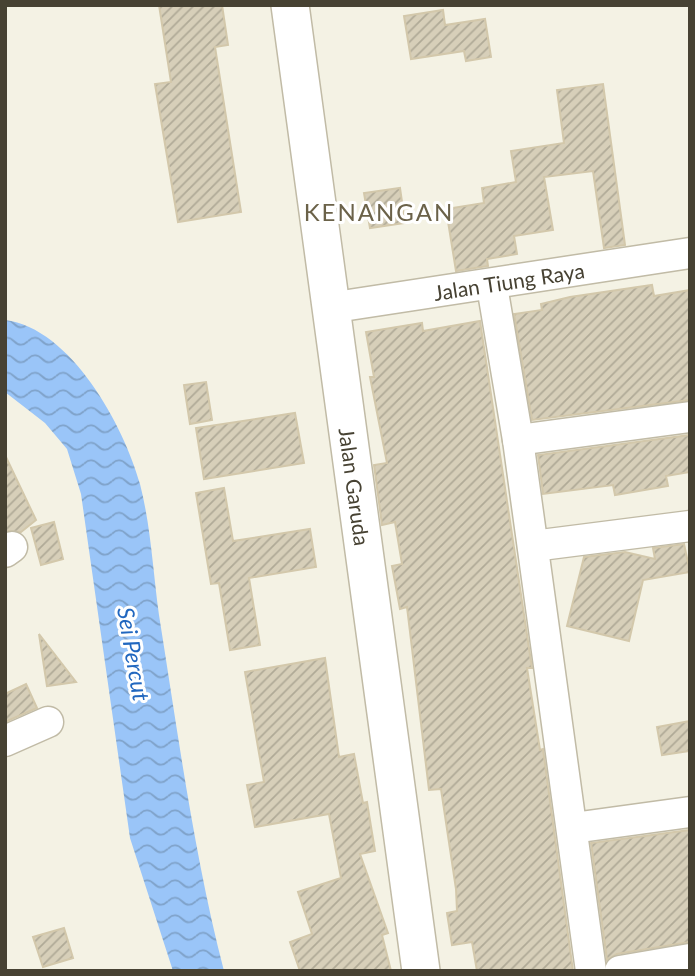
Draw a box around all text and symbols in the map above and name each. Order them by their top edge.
district label: KENANGAN [304,197,454,226]
street label: Jalan Tiung Raya [432,257,586,304]
street label: Jalan Garuda [335,426,376,547]
water label: Sei Percut [112,605,156,703]

